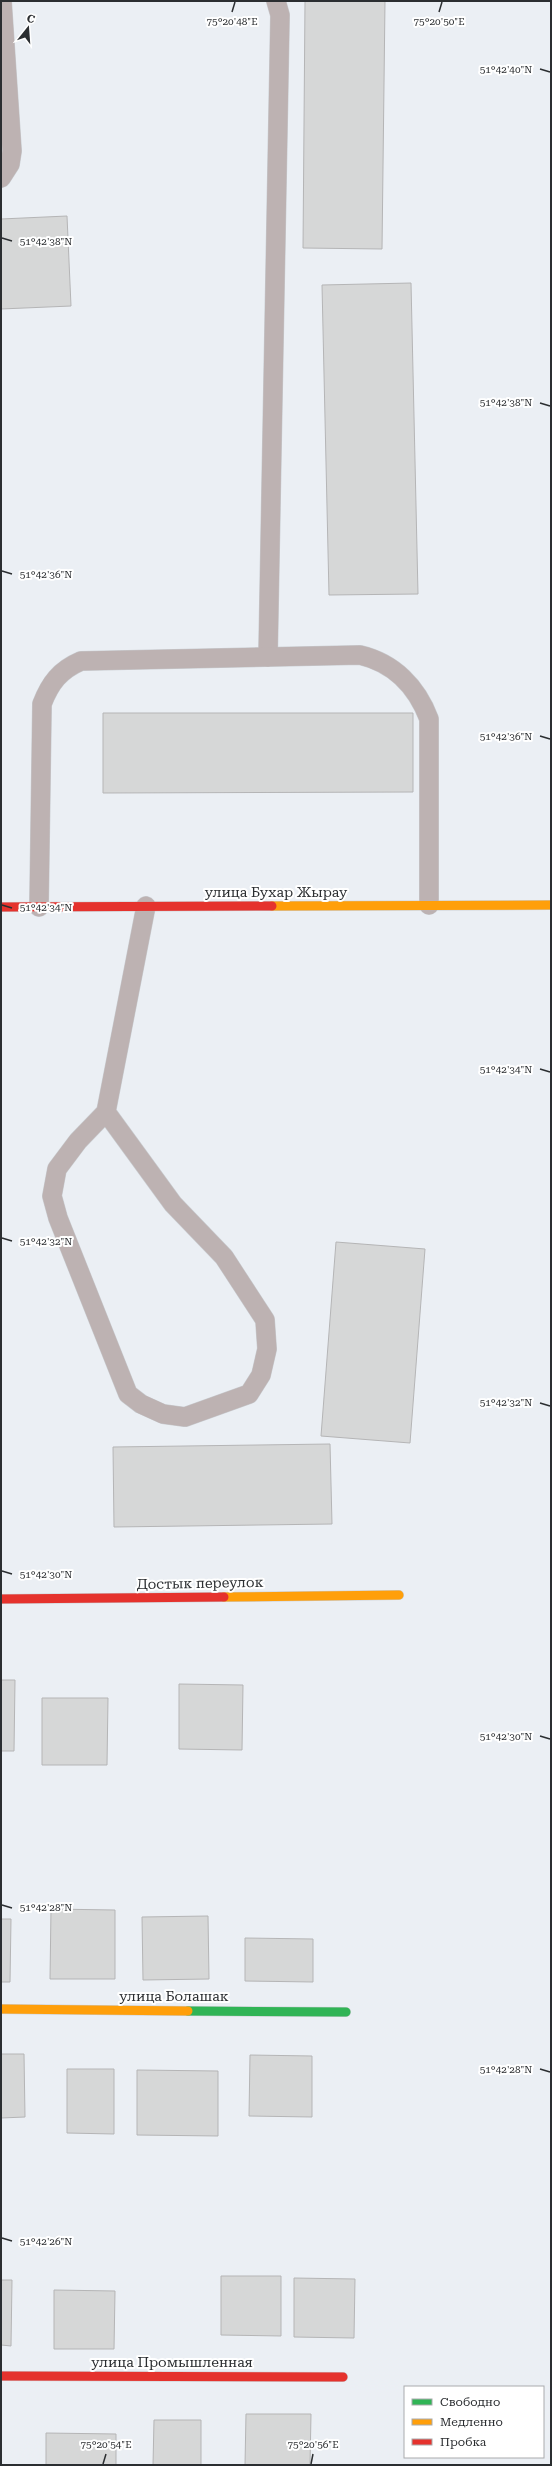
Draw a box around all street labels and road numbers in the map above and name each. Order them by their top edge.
street label: улица Бухар Жырау [205,884,348,900]
street label: Достык переулок [136,1574,264,1592]
street label: улица Болашак [119,1988,229,2004]
street label: улица Промышленная [91,2354,253,2370]

